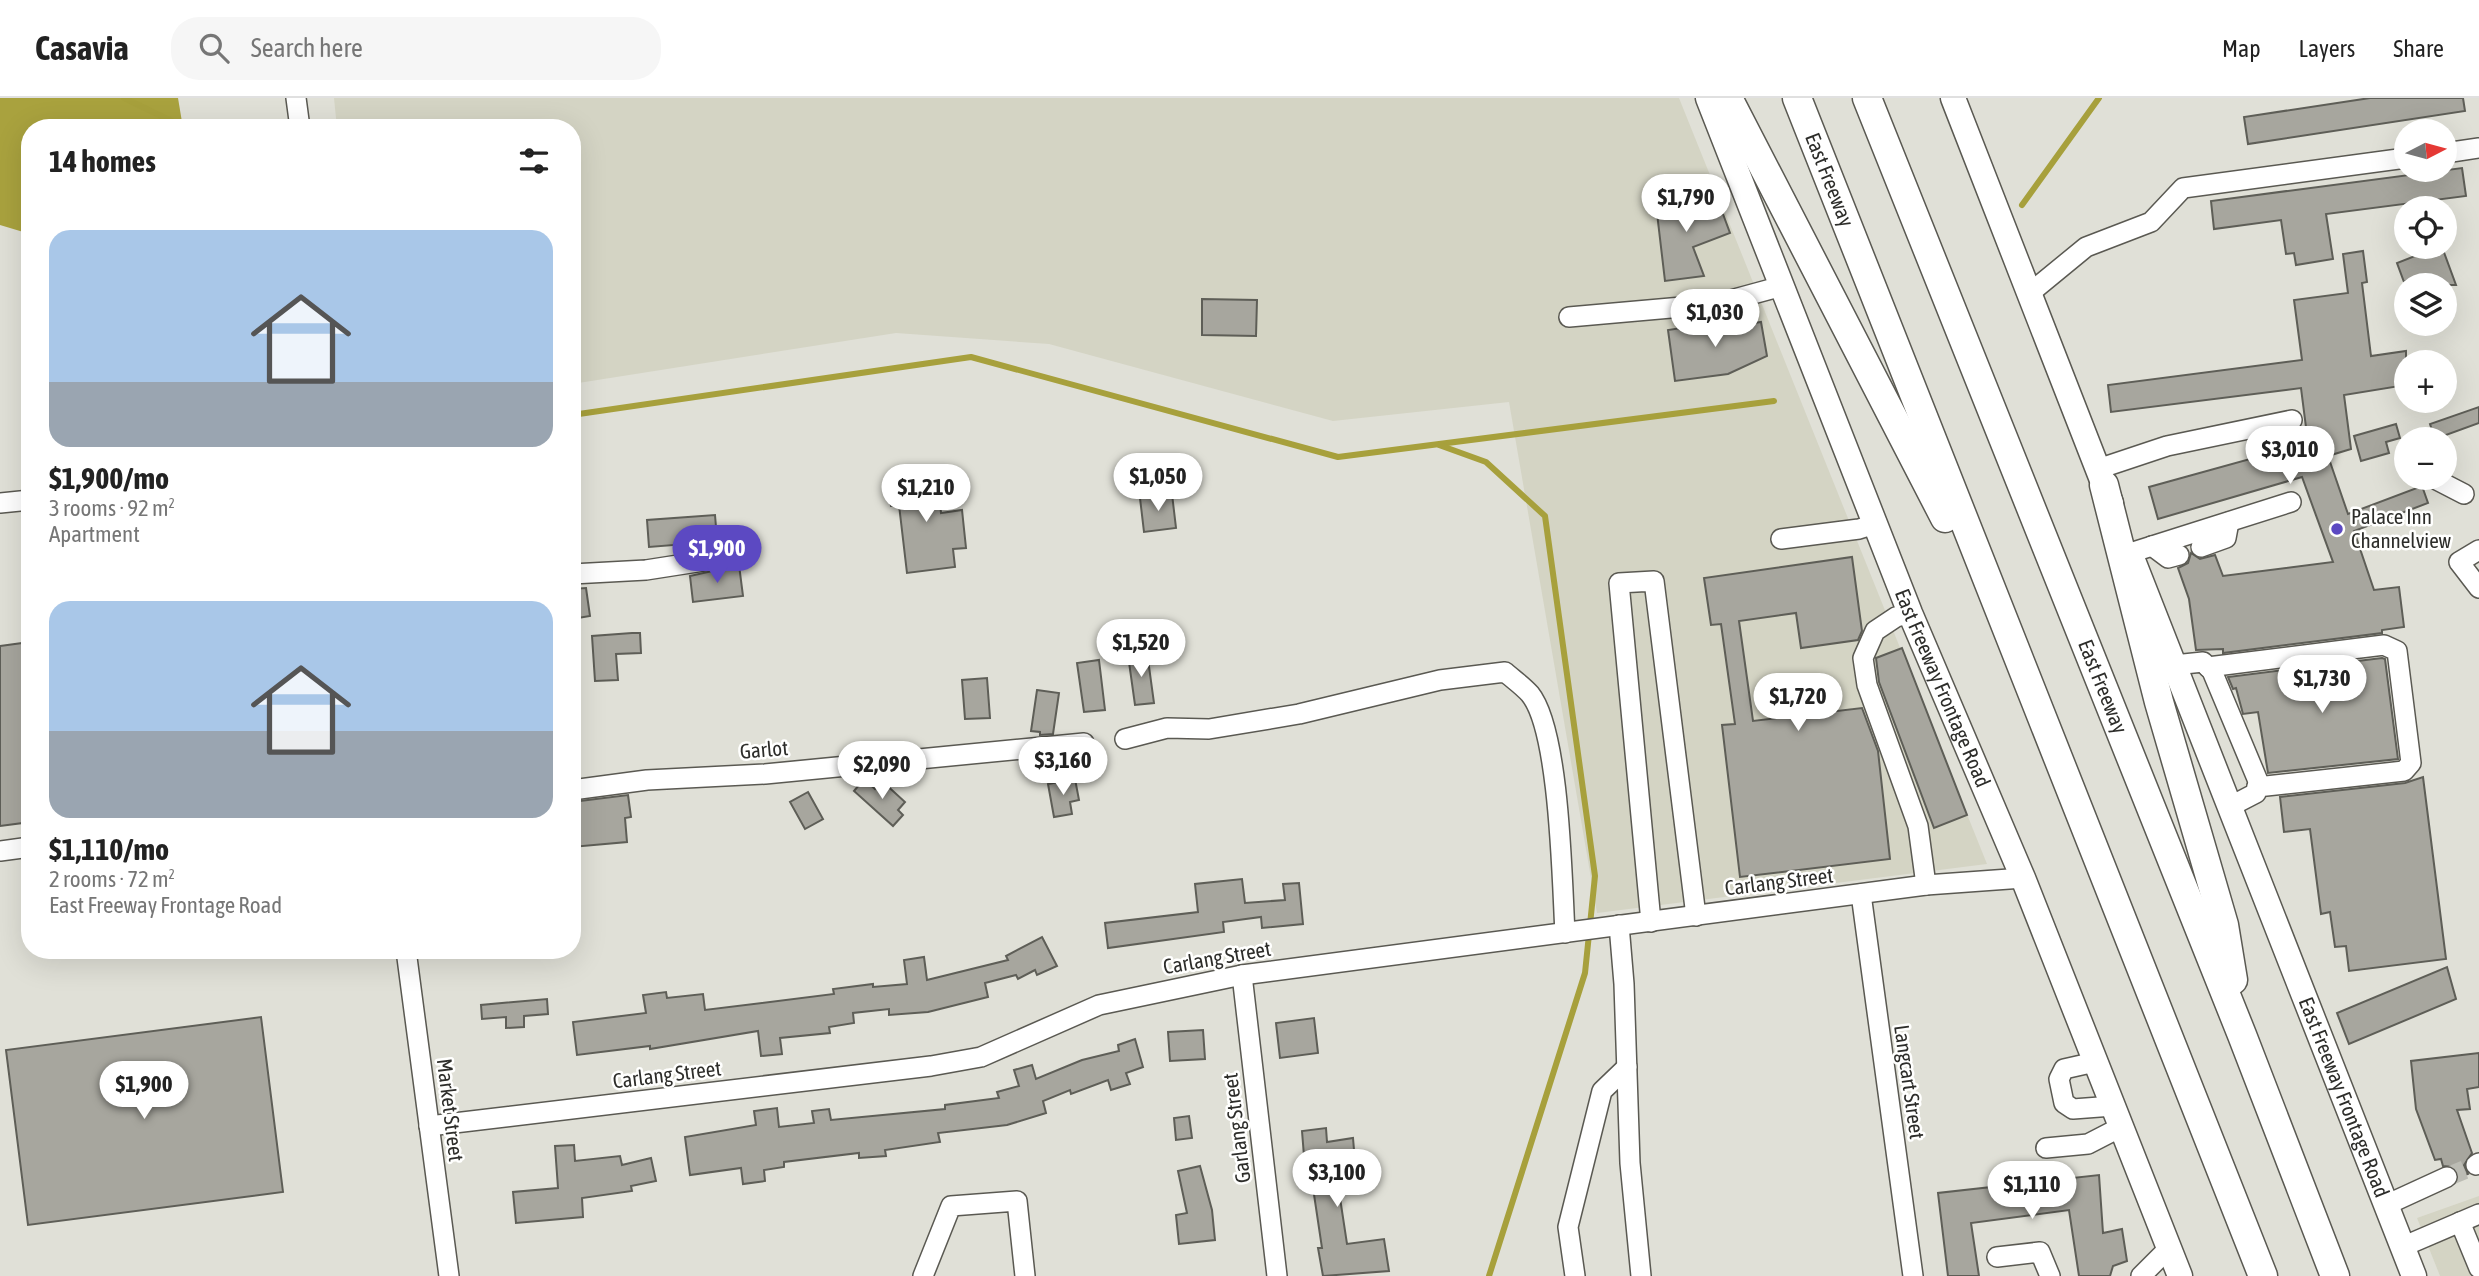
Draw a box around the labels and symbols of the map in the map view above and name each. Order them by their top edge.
north arrow [2394,119,2457,182]
street label: East Freeway [1801,129,1860,230]
pin: $1,790 [1629,174,1743,234]
pin: $1,030 [1658,289,1772,349]
pin: $3,010 [2233,426,2347,486]
pin: $1,050 [1101,454,1215,513]
pin: $1,210 [869,464,983,524]
place label: Palace Inn Channelview [2351,504,2451,552]
marker: Palace Inn Channelview [2329,521,2345,537]
pin: $1,900 [660,526,774,585]
street label: East Freeway Frontage Road [1891,585,1996,791]
pin: $1,520 [1084,620,1198,679]
street label: East Freeway [2074,636,2133,737]
pin: $1,730 [2265,656,2379,715]
pin: $1,720 [1741,674,1855,733]
street label: Garlot [739,735,789,763]
pin: $3,160 [1006,738,1120,797]
pin: $2,090 [825,742,939,801]
street label: Carlang Street [1723,862,1834,900]
street label: Carlang Street [1161,936,1273,978]
street label: East Freeway Frontage Road [2295,993,2395,1200]
street label: Langcart Street [1890,1023,1930,1141]
street label: Carlang Street [611,1055,722,1093]
street label: Market Street [433,1057,469,1163]
pin: $1,900 [87,1062,201,1121]
street label: Garlang Street [1217,1072,1255,1184]
pin: $3,100 [1280,1150,1394,1209]
pin: $1,110 [1975,1162,2089,1221]

